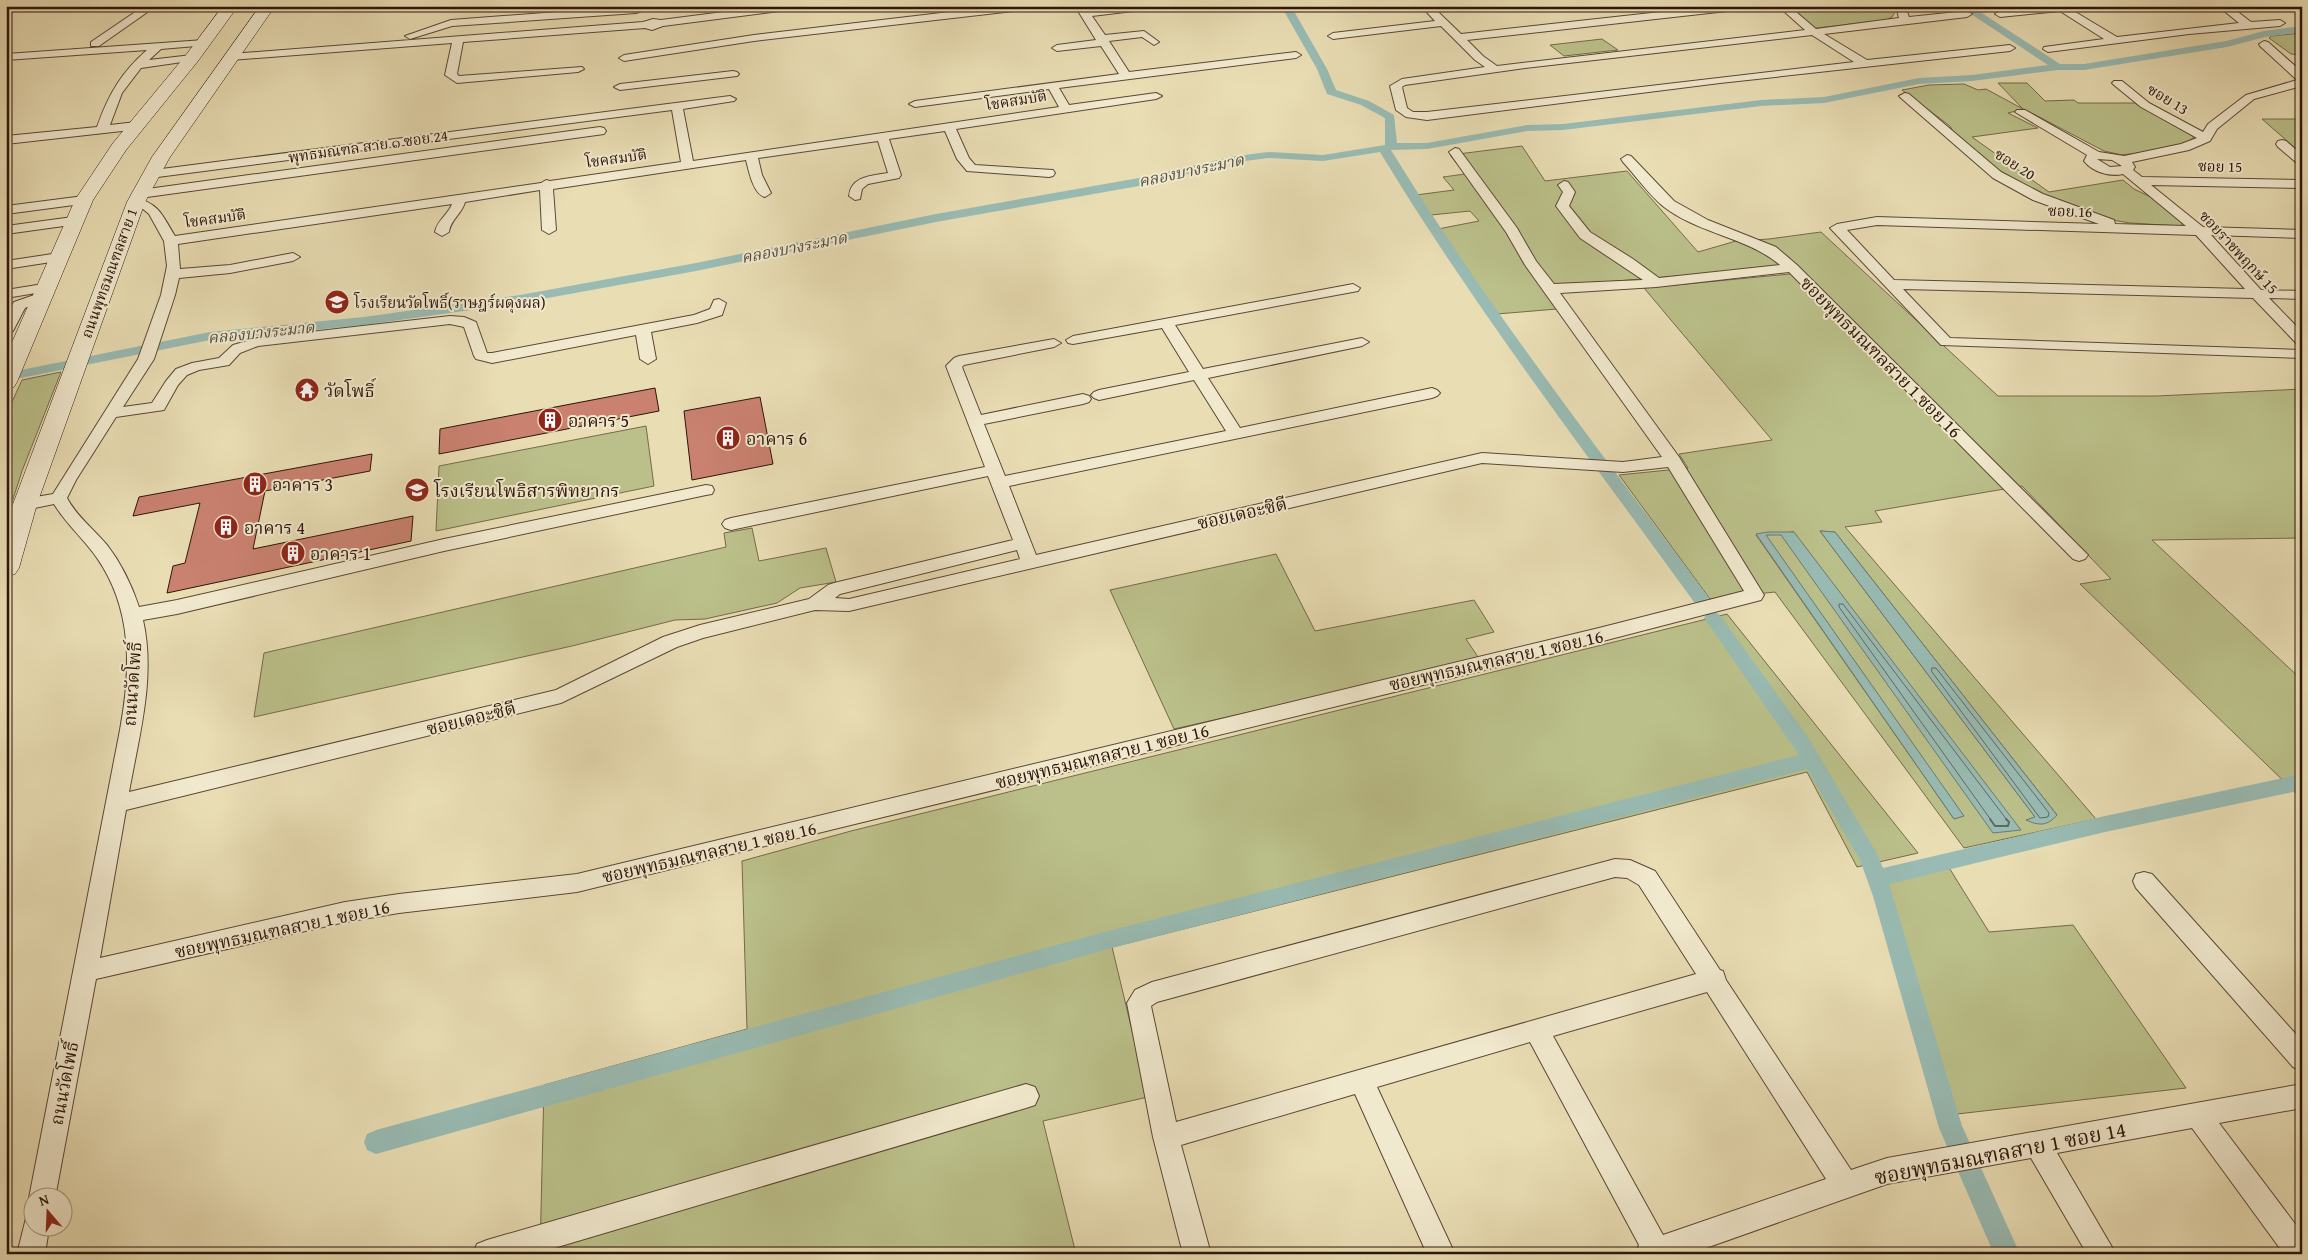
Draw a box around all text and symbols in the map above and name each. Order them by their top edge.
street label: ซอย 13 [2144,79,2192,119]
street label: โชคสมบัติ [983,85,1048,115]
street label: พุทธมณฑล สาย ๑ ซอย 24 [287,124,449,169]
street label: โชคสมบัติ [583,143,648,173]
street label: ซอย 20 [1991,143,2039,185]
water label: คลองบางระมาด [1136,147,1247,193]
street label: ซอย 15 [2198,155,2242,177]
street label: ซอย 16 [2047,200,2093,222]
street label: โชคสมบัติ [182,203,247,233]
street label: ถนนพุทธมณฑลสาย 1 [76,205,143,341]
street label: ซอยราชพฤกษ์ 15 [2195,206,2283,298]
water label: คลองบางระมาด [739,225,850,269]
street label: ซอยพุทธมณฑลสาย 1 ซอย 16 [1794,270,1968,444]
school or university icon: โรงเรียนวัดโพธิ์(ราษฎร์ผดุงผล) [324,289,350,315]
place label: โรงเรียนวัดโพธิ์(ราษฎร์ผดุงผล) [353,292,546,314]
water label: คลองบางระมาด [206,314,316,350]
temple icon: วัดโพธิ์ [294,377,320,403]
place label: วัดโพธิ์ [324,377,377,404]
building icon: อาคาร 5 [537,407,563,433]
place label: อาคาร 5 [568,407,629,434]
building icon: อาคาร 6 [715,425,741,451]
place label: อาคาร 6 [746,425,807,452]
building icon: อาคาร 3 [242,471,268,497]
place label: อาคาร 3 [272,471,333,498]
school or university icon: โรงเรียนโพธิสารพิทยากร [404,477,430,503]
place label: โรงเรียนโพธิสารพิทยากร [433,477,620,504]
street label: ซอยเดอะซิตี [1194,490,1290,536]
building icon: อาคาร 4 [213,514,239,540]
place label: อาคาร 4 [244,514,305,541]
building icon: อาคาร 1 [280,540,306,566]
place label: อาคาร 1 [310,540,371,567]
street label: ซอยพุทธมณฑลสาย 1 ซอย 16 [1386,622,1606,698]
street label: ถนนวัดโพธิ์ [116,639,149,727]
street label: ซอยเดอะซิตี [423,694,519,742]
street label: ซอยพุทธมณฑลสาย 1 ซอย 16 [992,716,1212,796]
street label: ซอยพุทธมณฑลสาย 1 ซอย 16 [599,814,819,890]
street label: ซอยพุทธมณฑลสาย 1 ซอย 16 [172,893,392,965]
street label: ถนนวัดโพธิ์ [43,1037,86,1127]
street label: ซอยพุทธมณฑลสาย 1 ซอย 14 [1872,1113,2128,1193]
north arrow [22,1188,72,1238]
text: N [36,1189,52,1211]

